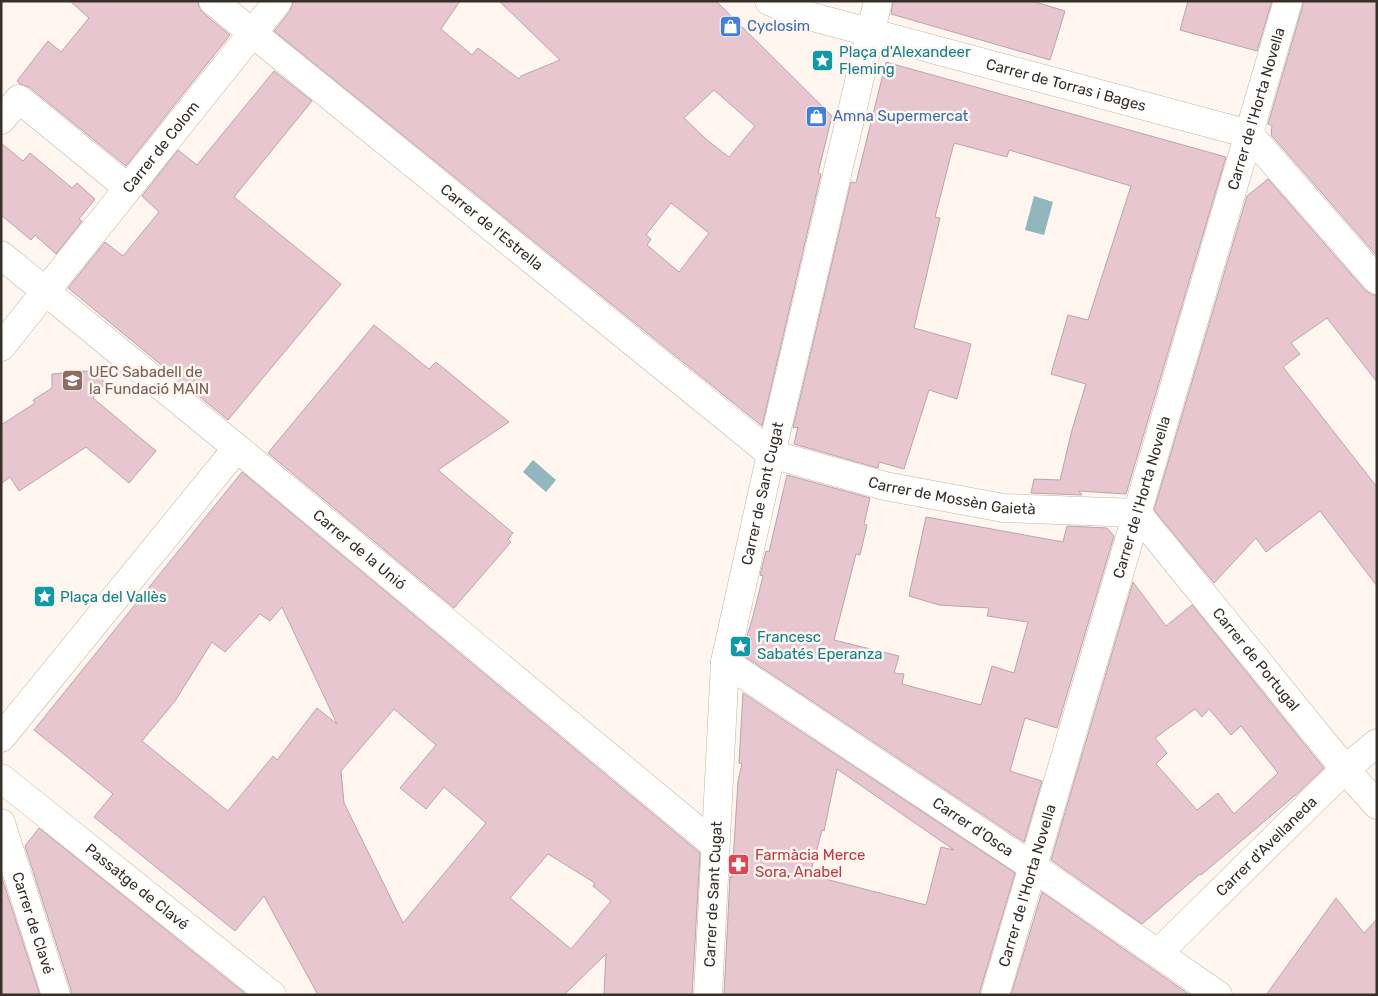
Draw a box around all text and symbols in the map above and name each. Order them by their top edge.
shop icon: Cyclosim [719,14,743,38]
place label: Cyclosim [747,17,810,35]
street label: Carrer de l'Horta Novella [1224,25,1289,192]
place label: Plaça d'Alexandeer Fleming [839,43,971,78]
place icon: Plaça d'Alexandeer Fleming [811,49,835,73]
street label: Carrer de Torras i Bages [984,55,1148,115]
street label: Carrer de Colom [119,98,203,197]
shop icon: Amna Supermercat [805,104,829,128]
place label: Amna Supermercat [833,107,969,125]
street label: Carrer de l'Estrella [437,180,547,274]
place label: UEC Sabadell de la Fundació MAIN [89,363,209,398]
school or university icon: UEC Sabadell de la Fundació MAIN [61,369,85,393]
street label: Carrer de l'Horta Novella [1109,414,1174,581]
street label: Carrer de Sant Cugat [738,420,787,567]
street label: Carrer de Mossèn Gaietà [866,473,1036,518]
street label: Carrer de la Unió [309,506,410,594]
place icon: Plaça del Vallès [32,585,56,609]
place label: Plaça del Vallès [60,588,167,606]
street label: Carrer de Portugal [1209,604,1303,715]
place label: Francesc Sabatés Eperanza [757,628,883,663]
place icon: Francesc Sabatés Eperanza [729,634,753,658]
street label: Carrer d'Avellaneda [1212,793,1321,900]
street label: Carrer d'Osca [929,794,1017,861]
street label: Carrer de l'Horta Novella [995,802,1060,969]
street label: Carrer de Sant Cugat [700,820,726,968]
street label: Passatge de Clavé [81,840,192,934]
place label: Farmàcia Merce Sora, Anabel [755,846,865,881]
pharmacy icon: Farmàcia Merce Sora, Anabel [727,852,751,876]
street label: Carrer de Clavé [8,870,58,976]

